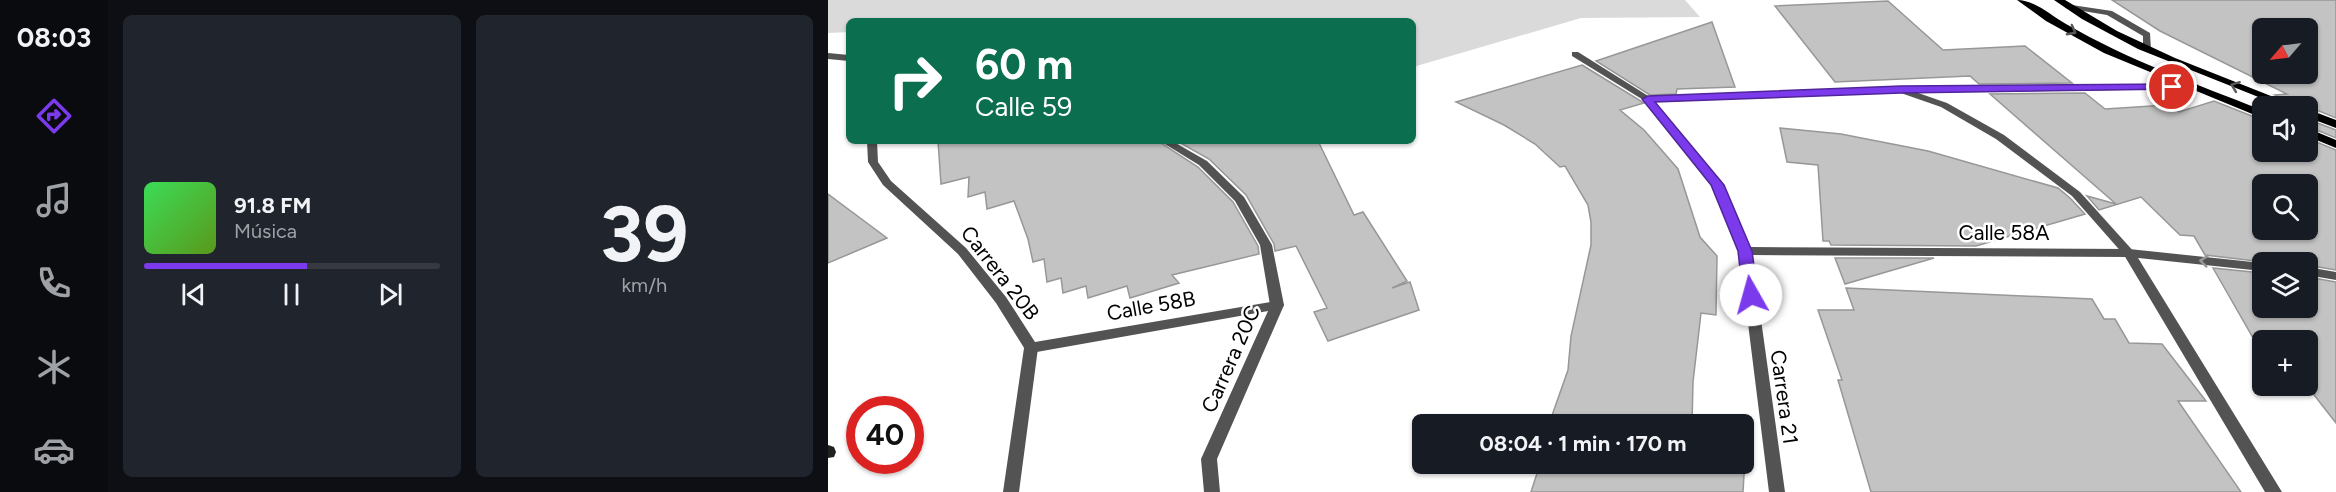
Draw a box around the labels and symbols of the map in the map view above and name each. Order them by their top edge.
north arrow [2252,18,2318,84]
one-way arrow [2066,24,2076,35]
pin [2146,61,2197,112]
one-way arrow [2230,80,2241,93]
street label: Calle 58A [1959,220,2049,245]
street label: Carrera 20B [956,221,1045,325]
one-way arrow [2199,255,2208,268]
position arrow [1719,263,1783,327]
street label: Calle 58B [1105,285,1197,326]
street label: Carrera 20C [1196,301,1265,416]
street label: Carrera 21 [1766,348,1803,446]
speed limit sign: 40 [846,396,924,474]

